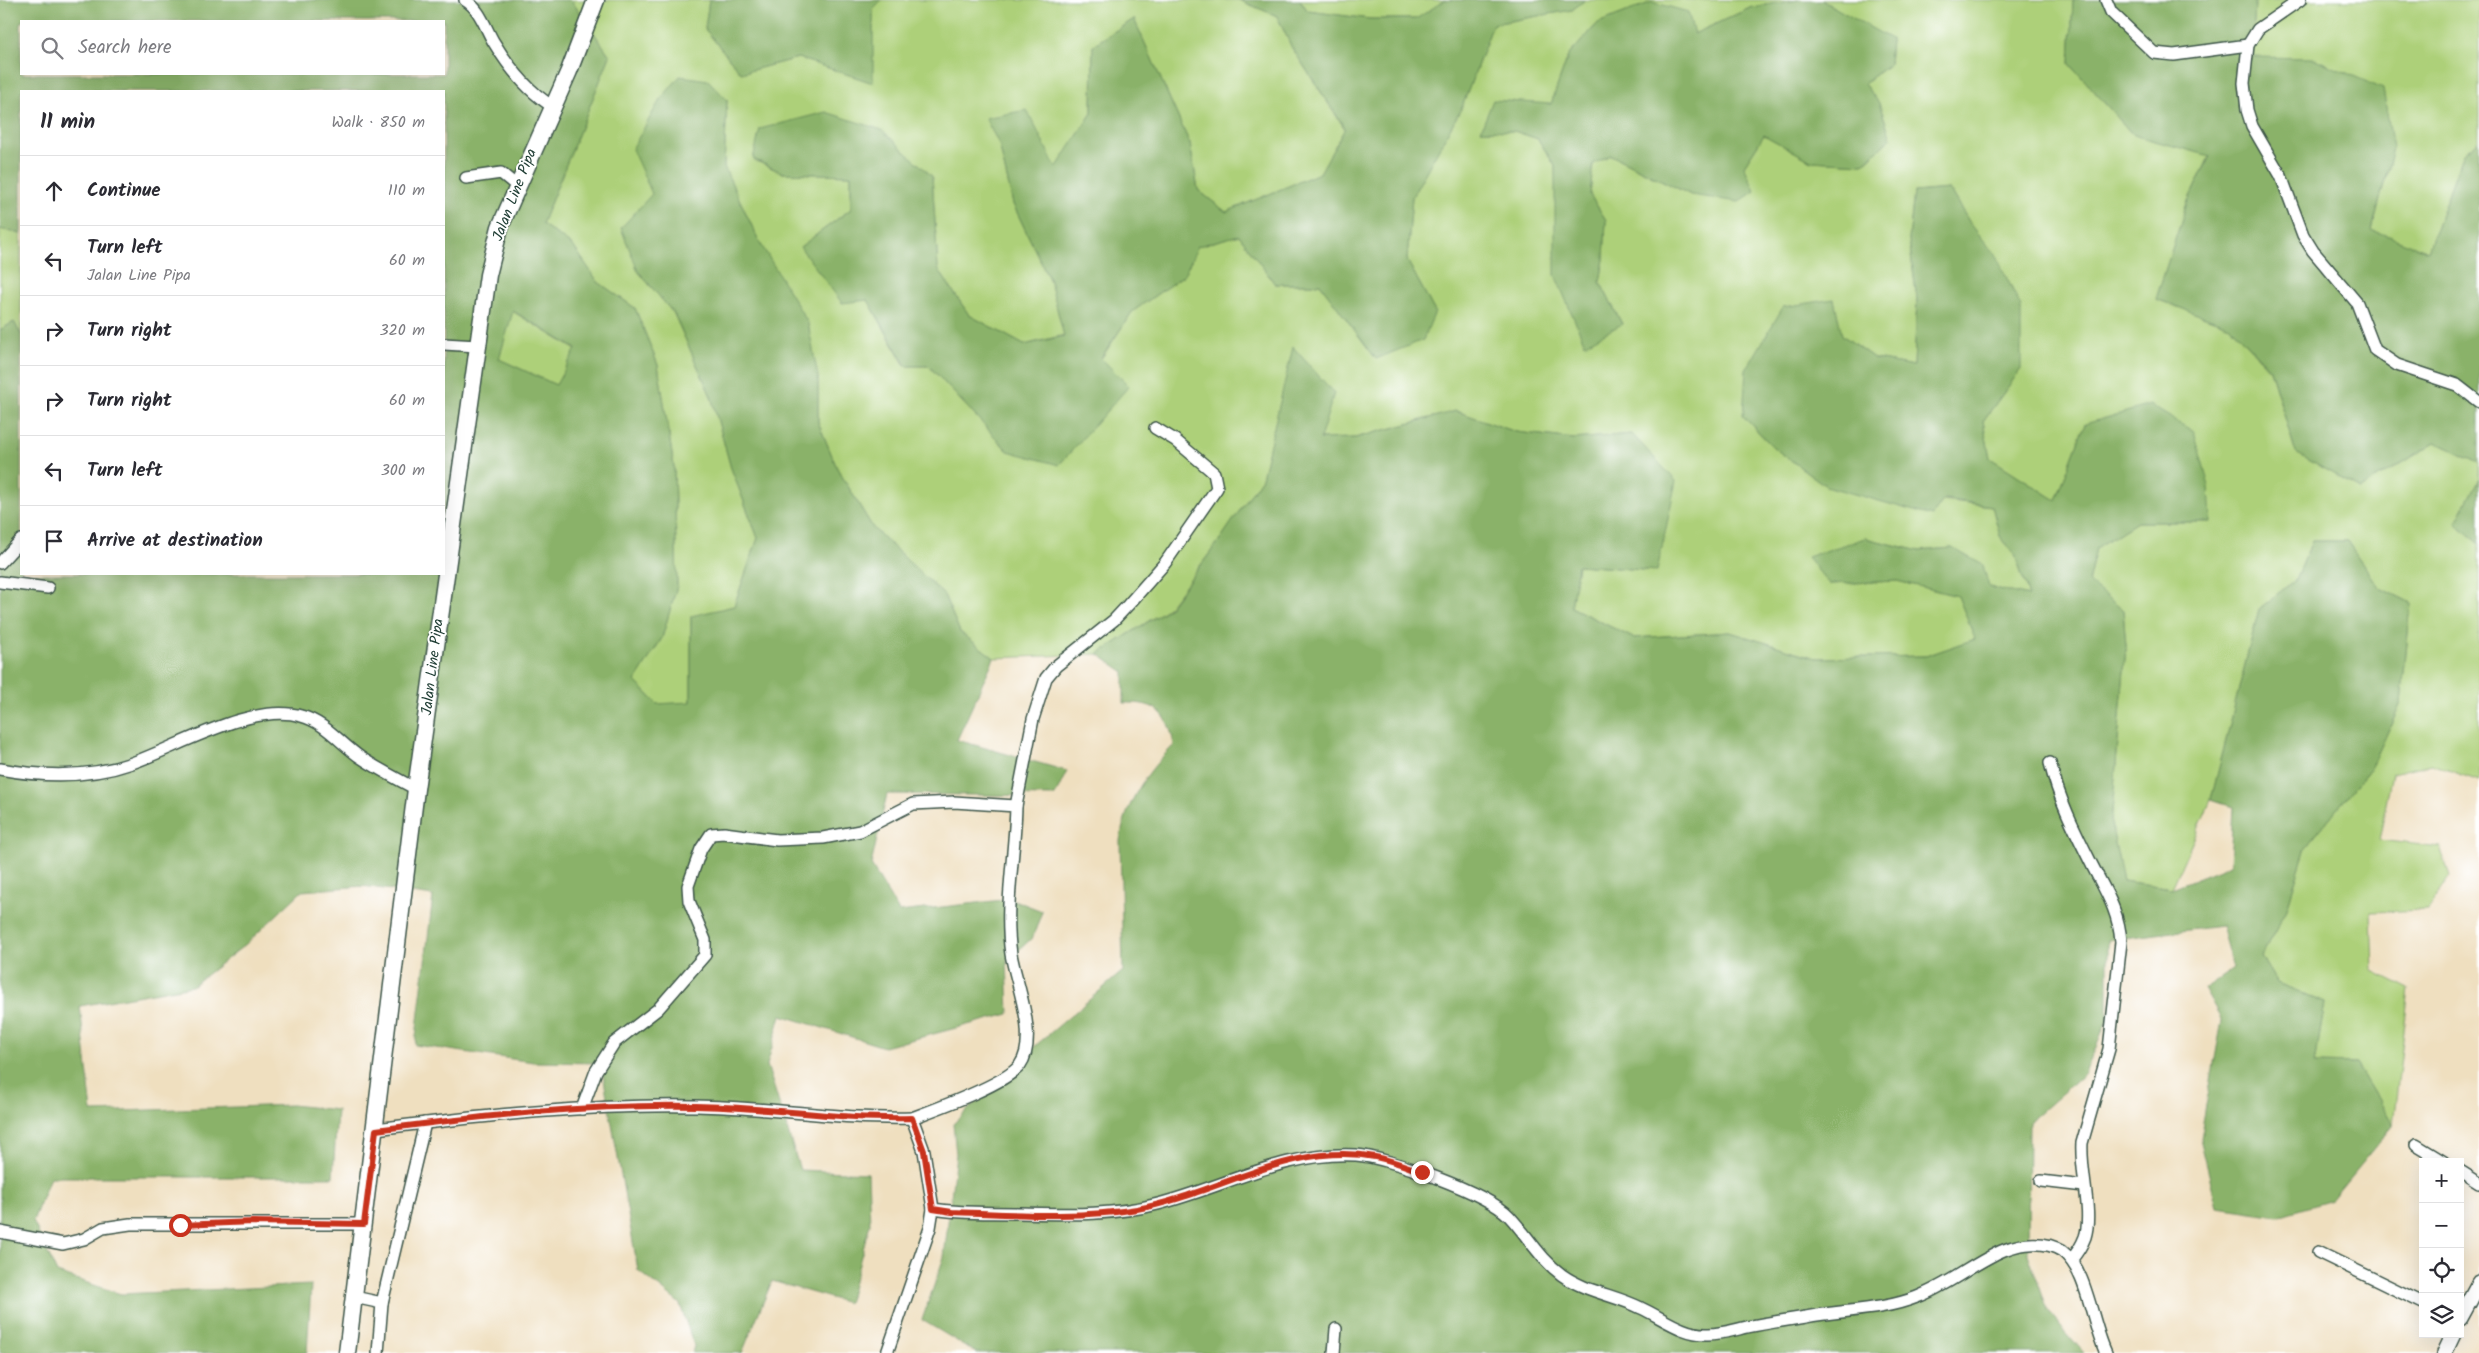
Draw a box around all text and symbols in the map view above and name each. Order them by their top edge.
search box [20,20,445,75]
text: Search here [78,33,172,63]
icon: search [38,34,66,62]
text: 11 min [40,106,95,139]
text: Walk · 850 m [332,110,425,135]
street label: Jalan Line Pipa [486,145,544,245]
text: Continue [87,176,160,206]
icon: ahead [40,177,68,205]
text: 110 m [388,178,425,203]
text: Turn left [87,233,162,263]
icon: left [40,247,68,275]
text: 60 m [389,248,425,273]
text: Jalan Line Pipa [87,263,191,288]
text: Turn right [87,316,172,346]
icon: right [40,317,68,345]
text: 320 m [379,318,425,343]
text: Turn right [87,386,172,416]
icon: right [40,387,68,415]
text: 60 m [389,388,425,413]
text: Turn left [87,456,162,486]
icon: left [40,457,68,485]
text: 300 m [381,458,425,483]
text: Arrive at destination [87,526,263,556]
icon: arrive [40,527,68,555]
street label: Jalan Line Pipa [415,617,451,717]
map controls [2419,1158,2464,1338]
button: + [2419,1158,2464,1203]
route end [1411,1161,1434,1184]
button: − [2419,1203,2464,1248]
route start [169,1214,192,1237]
button: locate [2419,1248,2464,1293]
button: layers [2419,1293,2464,1338]

